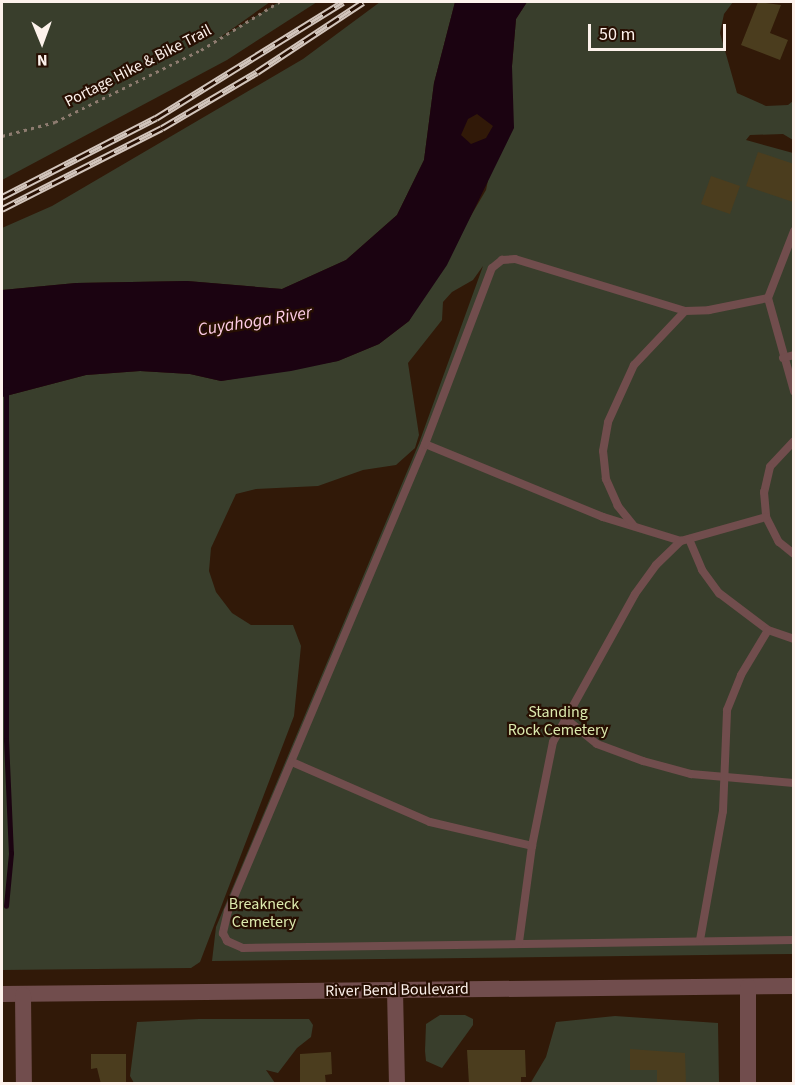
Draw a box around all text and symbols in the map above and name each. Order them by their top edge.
north arrow [12,12,72,72]
scale bar [591,12,729,50]
street label: Portage Hike & Bike Trail [61,21,215,111]
text: 50 m [599,22,635,47]
text: N [37,49,48,71]
water label: Cuyahoga River [196,302,314,342]
park label: Standing Rock Cemetery [508,702,608,740]
park label: Breakneck Cemetery [229,894,299,932]
street label: River Bend Boulevard [325,979,469,1001]

